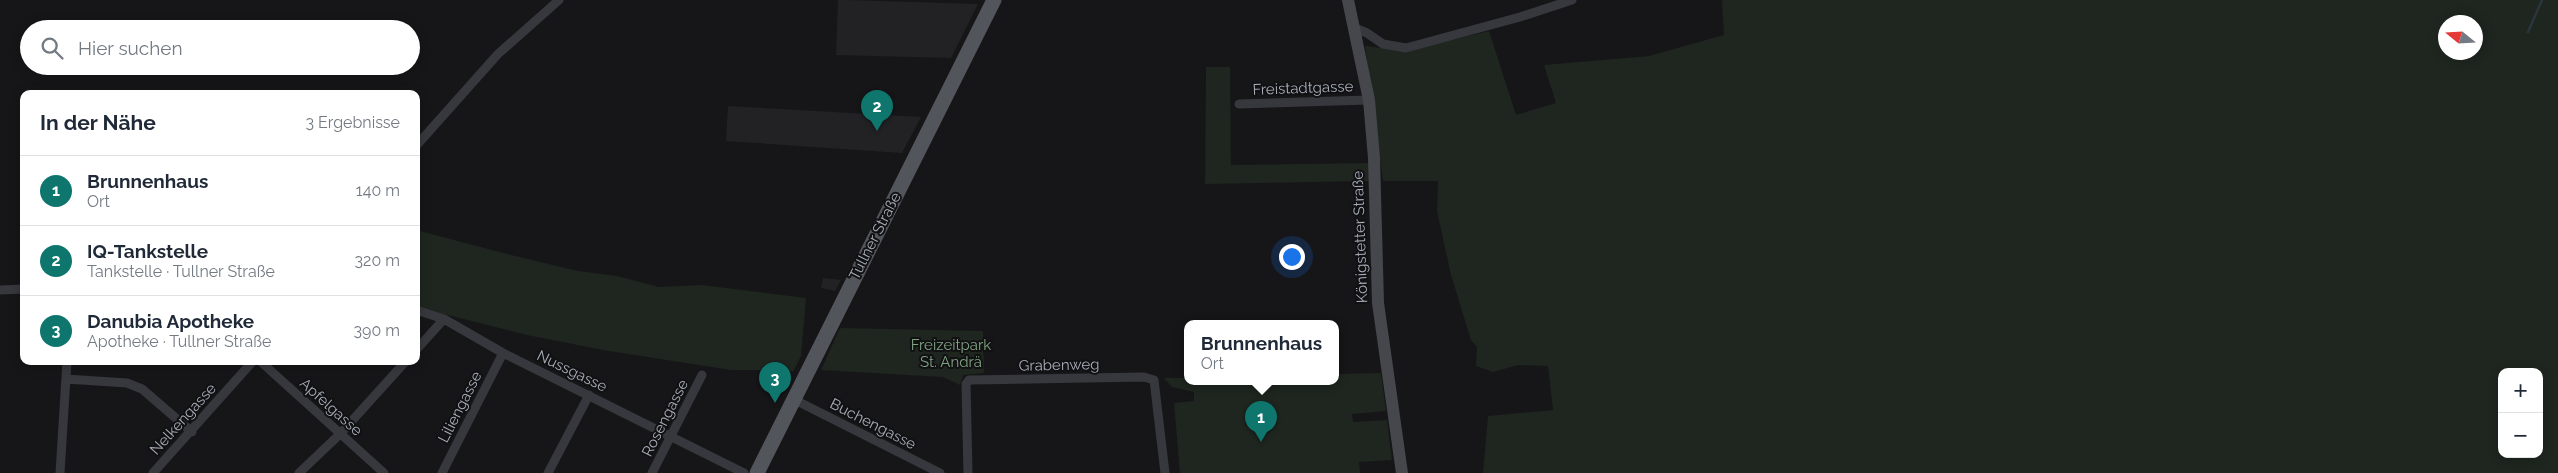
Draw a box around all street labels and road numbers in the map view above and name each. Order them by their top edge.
street label: Freistadtgasse [1252,77,1354,99]
street label: Königstetter Straße [1349,170,1371,303]
street label: Tullner Straße [845,189,905,283]
street label: Nussgasse [534,346,610,396]
street label: Grabenweg [1018,355,1100,375]
street label: Liliengasse [434,368,486,446]
street label: Apfelgasse [296,374,366,440]
street label: Rosengasse [638,376,692,460]
street label: Nelkengasse [146,379,220,459]
street label: Buchengasse [827,395,919,453]

